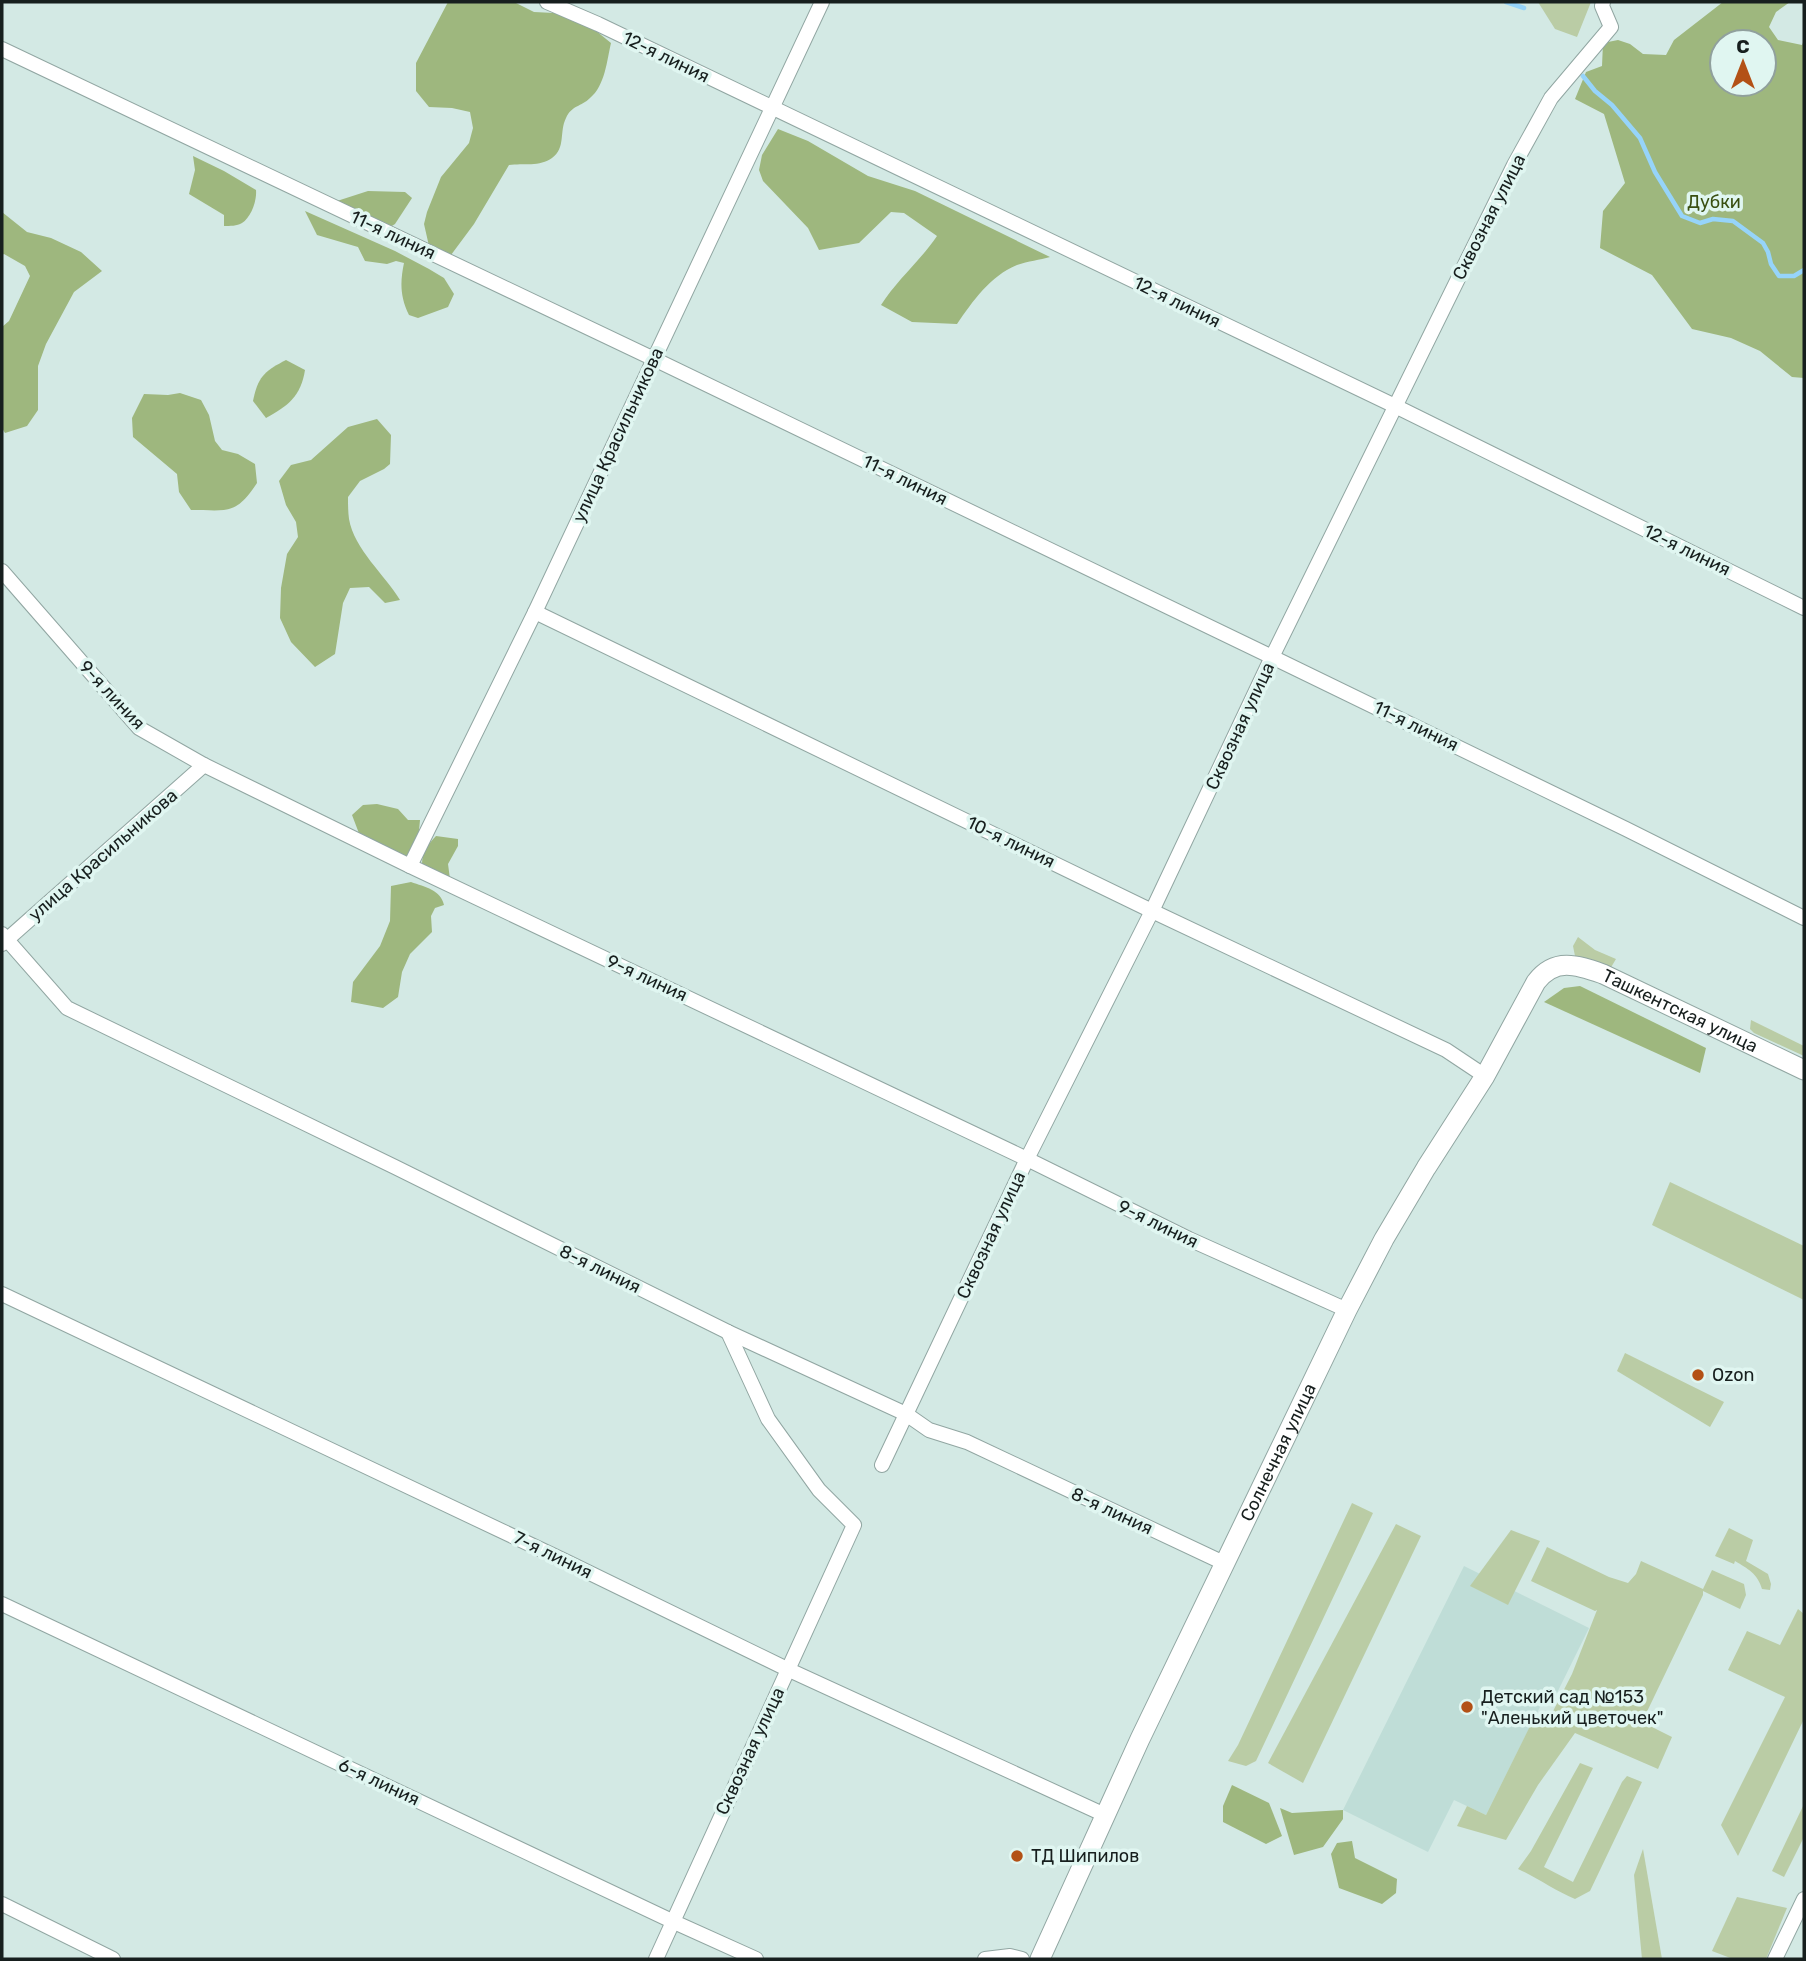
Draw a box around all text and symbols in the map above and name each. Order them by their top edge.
street label: 12-я линия [619,27,713,87]
north arrow [1708,28,1778,98]
text: С [1736,35,1750,58]
street label: Сквозная улица [1448,150,1530,284]
park label: Дубки [1687,191,1741,213]
street label: 11-я линия [347,206,439,264]
street label: 12-я линия [1130,272,1224,332]
street label: улица Красильникова [568,344,668,526]
street label: 11-я линия [859,450,951,510]
street label: 12-я линия [1640,520,1734,580]
street label: 9-я линия [74,656,150,734]
street label: Сквозная улица [1201,659,1279,793]
street label: 11-я линия [1370,696,1462,756]
street label: улица Красильникова [24,784,182,926]
street label: 10-я линия [963,811,1059,873]
street label: 9-я линия [603,950,691,1006]
street label: Ташкентская улица [1599,964,1761,1057]
street label: Сквозная улица [952,1168,1030,1302]
street label: 9-я линия [1114,1195,1202,1253]
street label: 8-я линия [556,1240,644,1298]
place label: Ozon [1712,1364,1754,1386]
marker: Ozon [1690,1367,1706,1383]
street label: Солнечная улица [1236,1380,1321,1525]
street label: 8-я линия [1068,1483,1156,1539]
street label: 7-я линия [510,1527,596,1583]
street label: Сквозная улица [711,1684,789,1818]
place label: Детский сад №153 "Аленький цветочек" [1481,1686,1663,1729]
marker: Детский сад №153 "Аленький цветочек" [1459,1699,1475,1715]
street label: 6-я линия [335,1754,423,1810]
place label: ТД Шипилов [1031,1845,1139,1867]
marker: ТД Шипилов [1009,1848,1025,1864]

